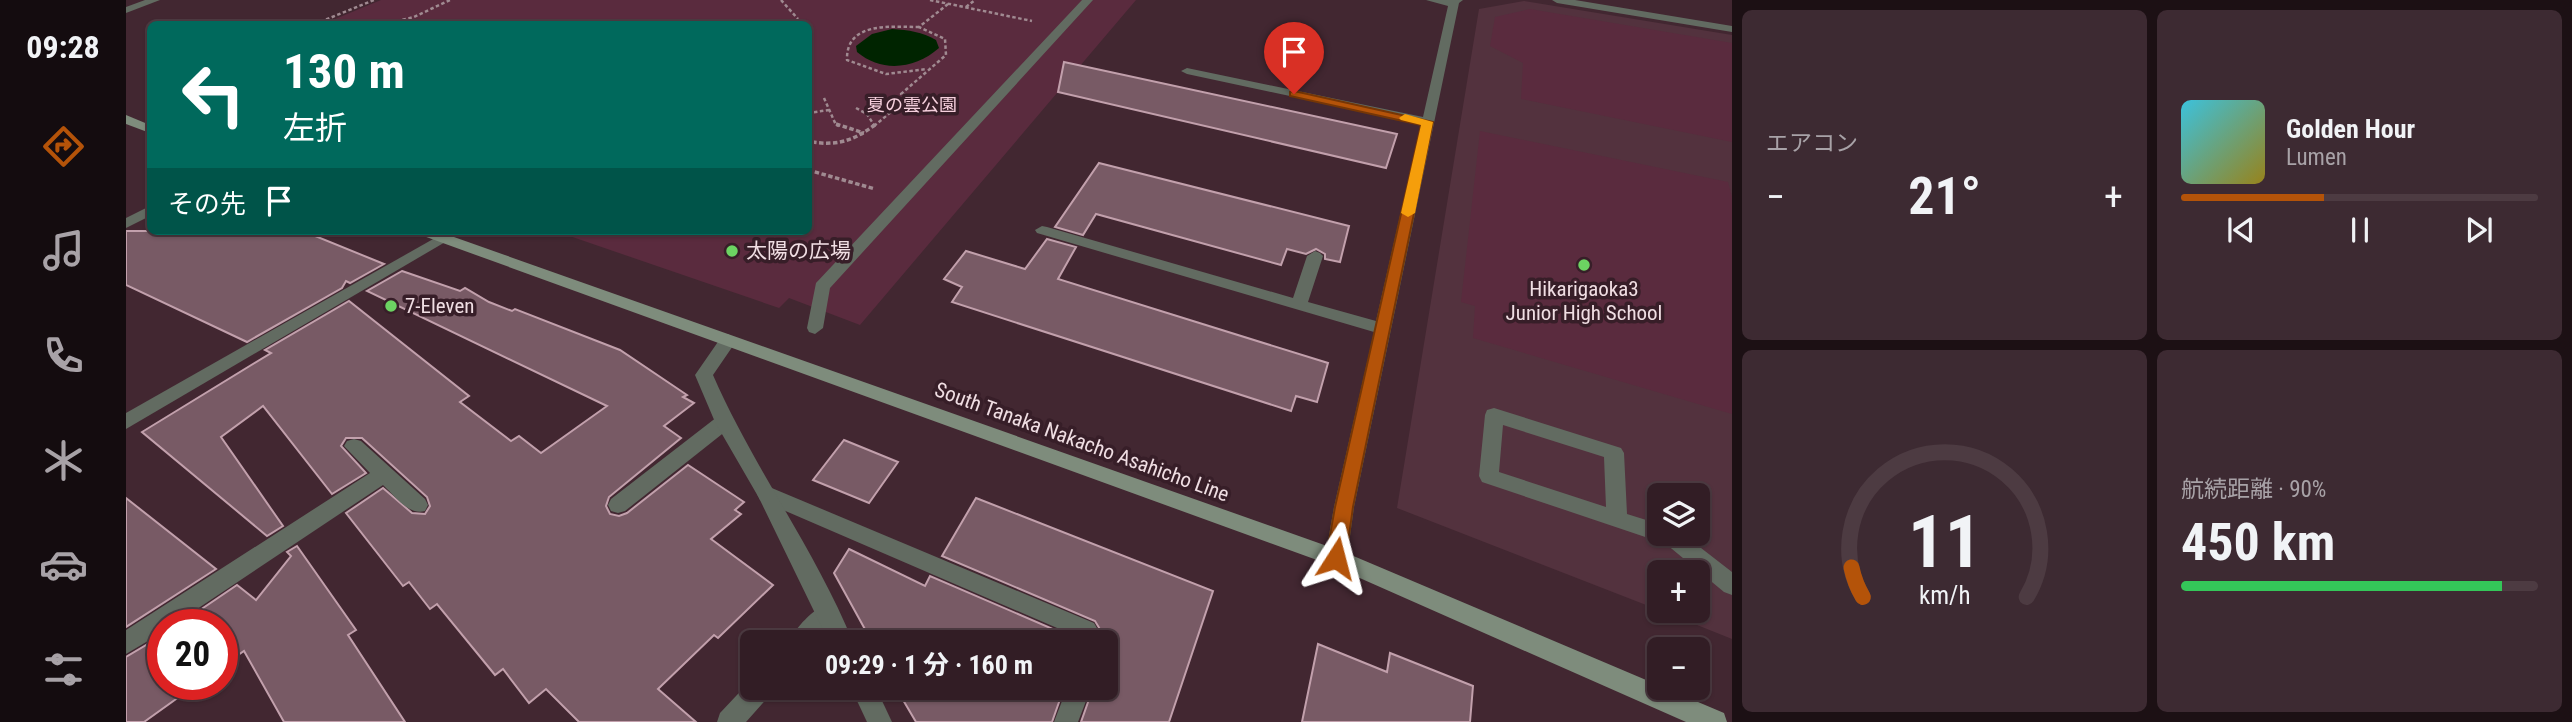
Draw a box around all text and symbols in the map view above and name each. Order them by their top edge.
pin [1264,22,1324,94]
text: 09:28 [26,28,100,66]
icon: arrive [1275,33,1313,71]
text: 130 m [283,43,405,100]
icon: left [168,49,259,140]
park label: 夏の雲公園 [867,94,957,115]
text: 左折 [283,109,347,147]
text: Golden Hour [2286,114,2415,144]
icon: directions [39,122,88,171]
text: エアコン [1766,130,1858,157]
text: Lumen [2286,144,2347,171]
text: 21° [1908,166,1981,227]
text: − [1766,175,1785,219]
text: + [2104,175,2123,219]
icon: arrive [260,182,298,220]
text: その先 [168,189,246,219]
icon: previous [2222,211,2260,249]
icon: pause [2341,211,2379,249]
icon: next [2460,211,2498,249]
icon: music [39,226,88,275]
place label: 太陽の広場 [746,239,851,263]
marker: 太陽の広場 [724,243,740,259]
marker: Hikarigaoka3 Junior High School [1576,257,1592,273]
place label: Hikarigaoka3 Junior High School [1506,277,1662,325]
place label: 7-Eleven [405,294,474,318]
marker: 7-Eleven [383,298,399,314]
icon: phone [39,331,88,380]
street label: South Tanaka Nakacho Asahicho Line [932,377,1233,507]
icon: climate [39,436,88,485]
text: 航続距離 · 90% [2181,476,2326,503]
map controls [1647,483,1710,700]
button: layers [1647,483,1710,546]
text: 11 [1908,499,1981,585]
text: 450 km [2181,512,2335,573]
position arrow [1299,521,1373,595]
icon: car [39,540,88,589]
button: + [1647,560,1710,623]
text: km/h [1919,581,1970,610]
speed limit sign: 20 [147,609,238,700]
button: − [1647,637,1710,700]
icon: filters [39,645,88,694]
text: 09:29 · 1 分 · 160 m [825,650,1033,680]

